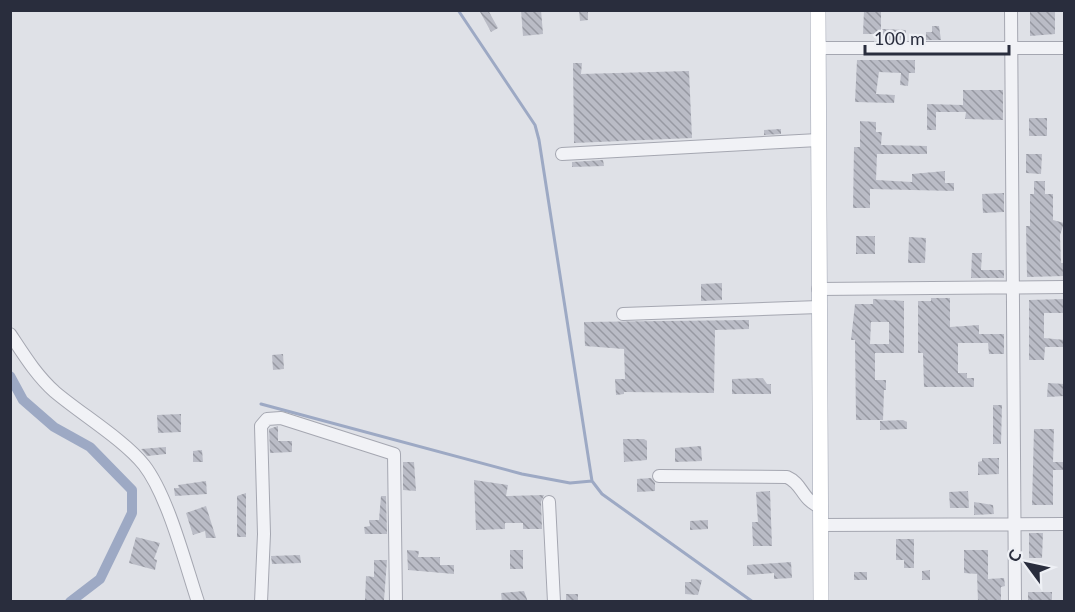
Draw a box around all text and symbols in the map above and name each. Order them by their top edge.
scale bar [865,18,1009,56]
text: 100 m [874,27,925,49]
north arrow [997,534,1057,594]
text: С [1003,546,1025,565]

